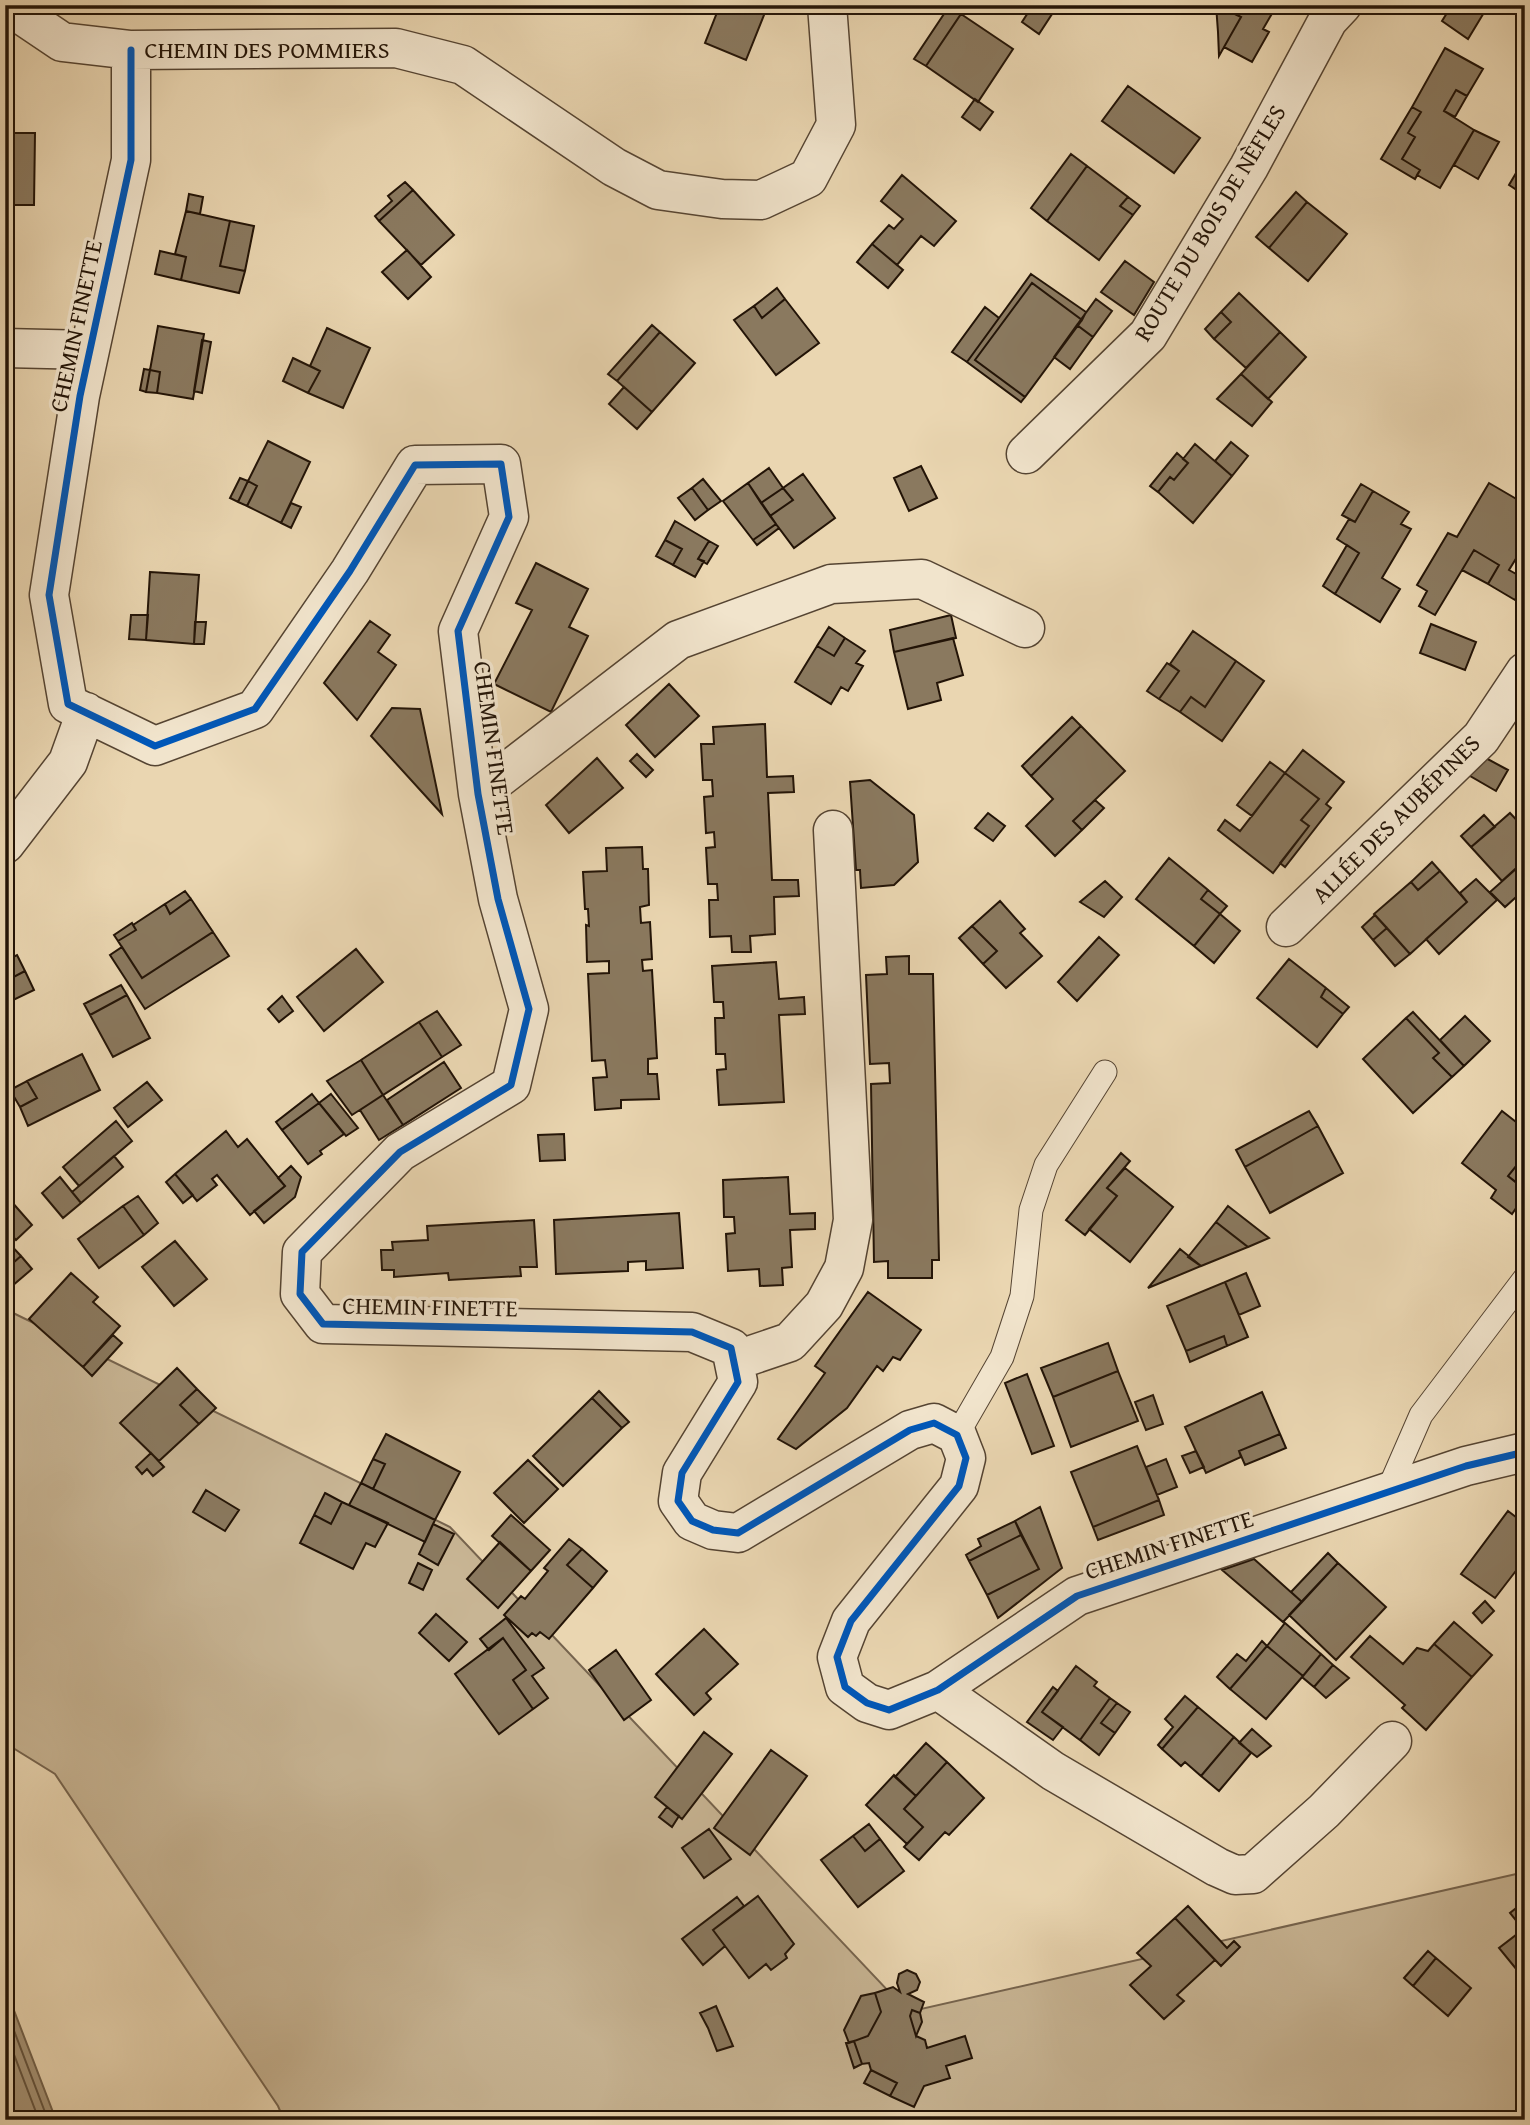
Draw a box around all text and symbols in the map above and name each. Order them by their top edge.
street label: CHEMIN DES POMMIERS [145,32,389,67]
street label: ROUTE DU BOIS DE NÈFLES [1125,98,1294,348]
street label: CHEMIN FINETTE [40,237,111,415]
street label: CHEMIN FINETTE [465,659,524,837]
street label: ALLÉE DES AUBÉPINES [1303,726,1488,911]
street label: CHEMIN FINETTE [342,1287,518,1326]
street label: CHEMIN FINETTE [1080,1501,1258,1588]

